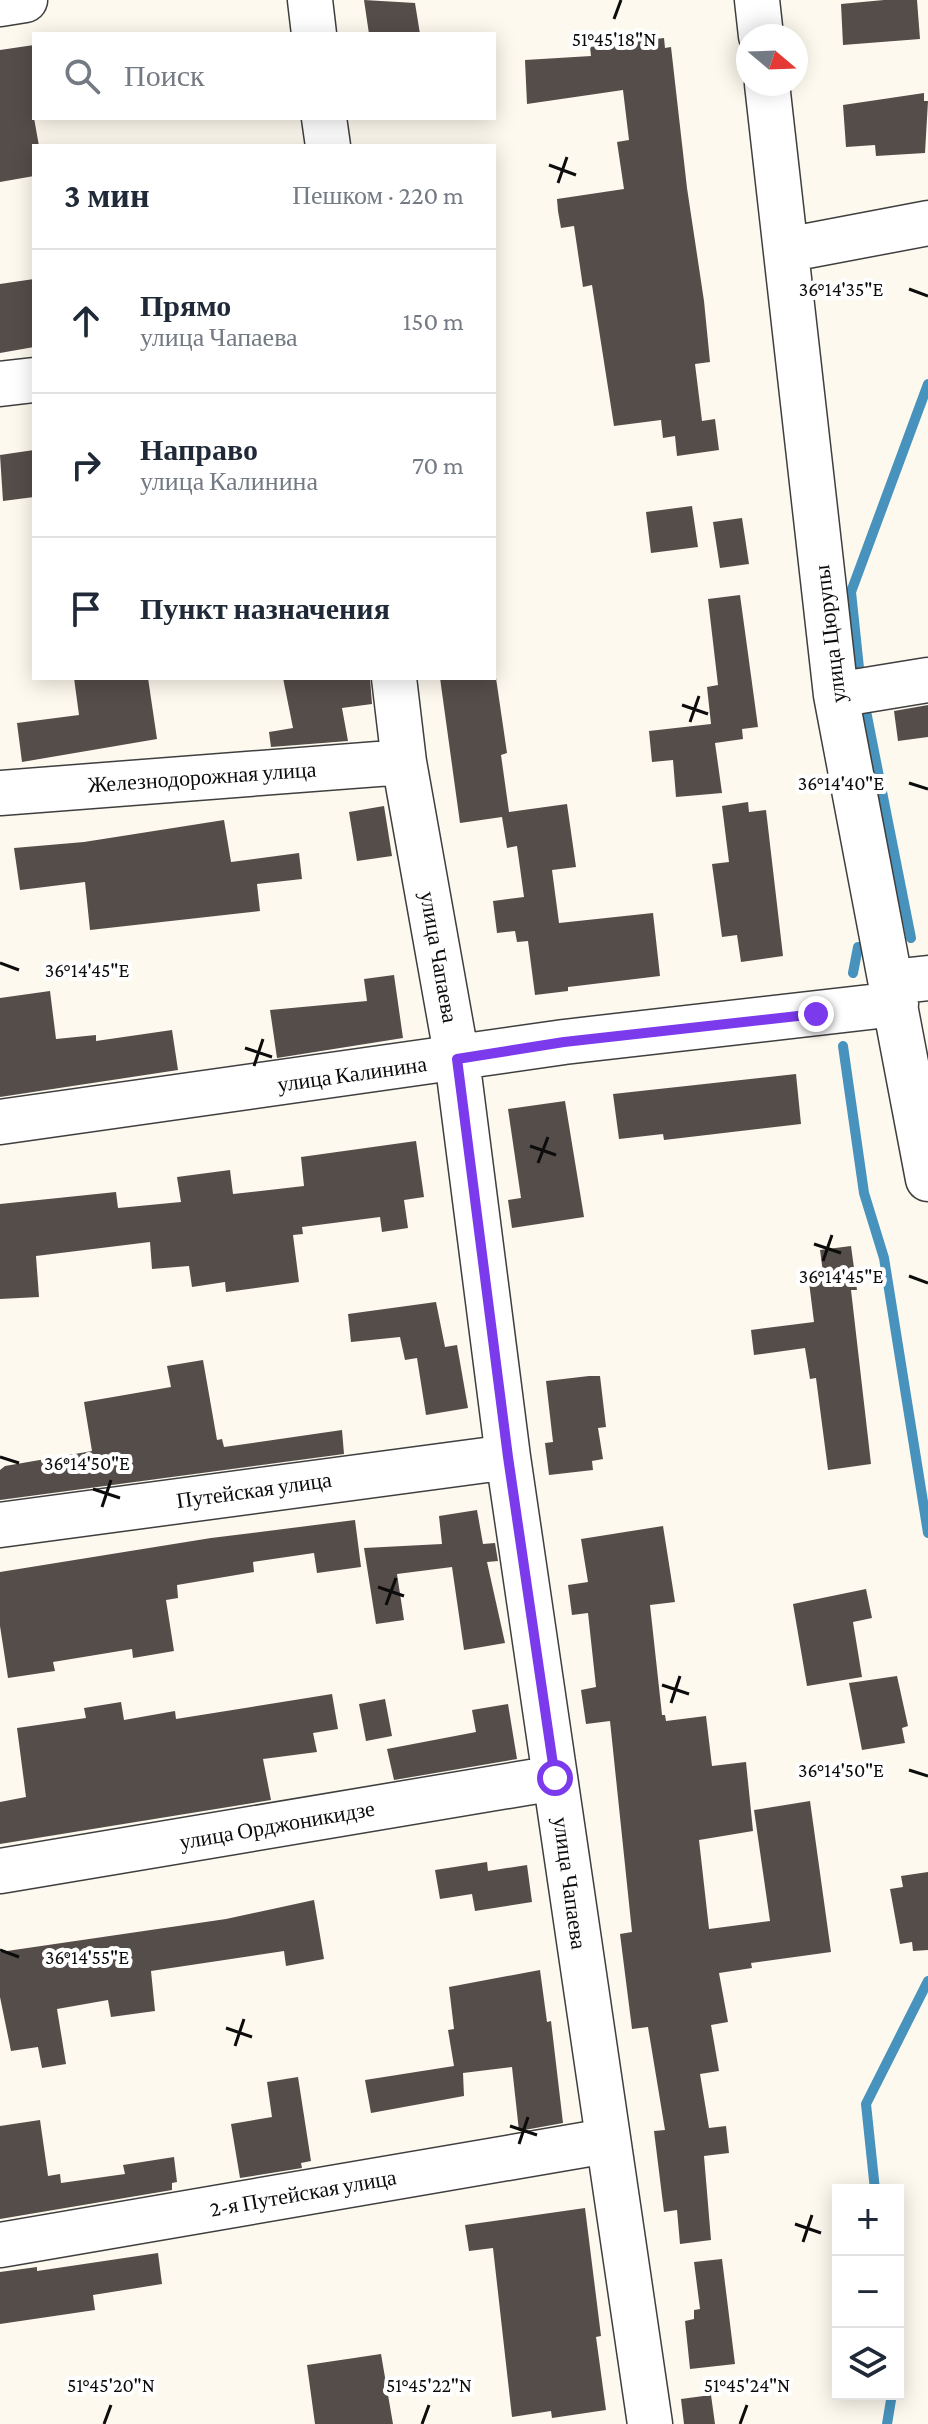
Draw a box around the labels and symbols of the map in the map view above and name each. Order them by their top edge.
north arrow [736,24,808,96]
text: 51°45'18"N [572,28,656,50]
text: 36°14'35"E [799,278,883,300]
street label: улица Цюрупы [809,563,851,705]
street label: Железнодорожная улица [87,757,317,797]
text: 36°14'40"E [798,772,884,794]
street label: улица Чапаева [415,889,463,1025]
text: 36°14'45"E [45,959,129,981]
route end [798,996,834,1032]
street label: улица Калинина [276,1051,429,1097]
text: 36°14'45"E [799,1265,883,1287]
text: 36°14'50"E [44,1452,130,1474]
street label: Путейская улица [175,1467,333,1513]
text: 36°14'50"E [798,1759,884,1781]
route start [537,1760,573,1796]
street label: улица Орджоникидзе [177,1796,377,1854]
street label: улица Чапаева [548,1815,592,1951]
text: 36°14'55"E [45,1946,129,1968]
street label: 2-я Путейская улица [208,2164,399,2222]
text: 51°45'20"N [67,2374,155,2396]
text: 51°45'22"N [386,2374,472,2396]
text: 51°45'24"N [704,2374,790,2396]

